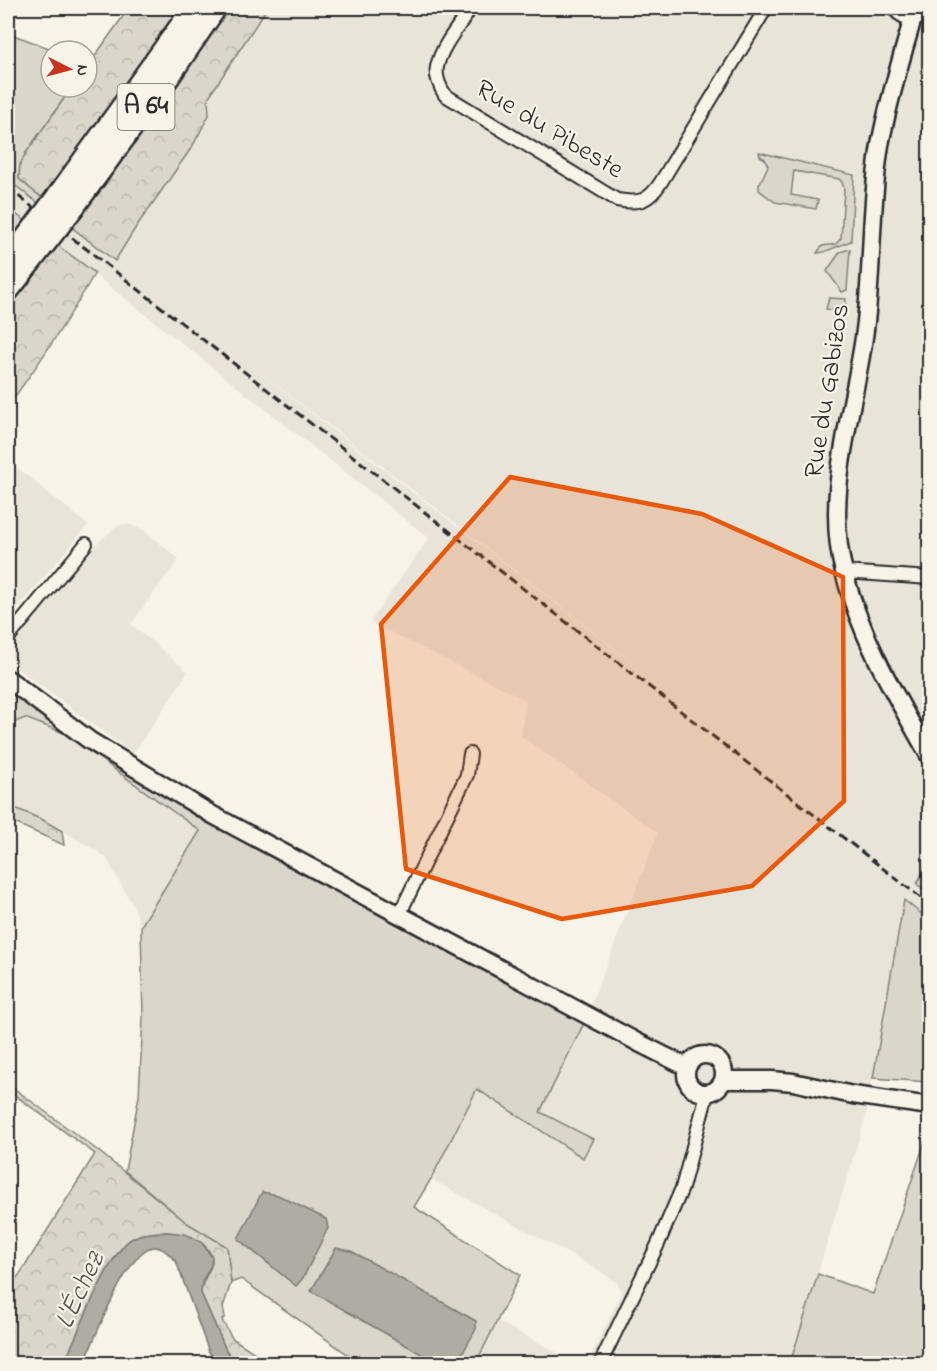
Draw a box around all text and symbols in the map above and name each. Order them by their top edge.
north arrow [39,39,99,99]
text: N [69,64,94,77]
street label: Rue du Pibeste [468,70,631,190]
road number: A 64 [118,84,174,130]
street label: Rue du Gabizos [795,301,861,481]
water label: L'Échez [45,1244,117,1336]

